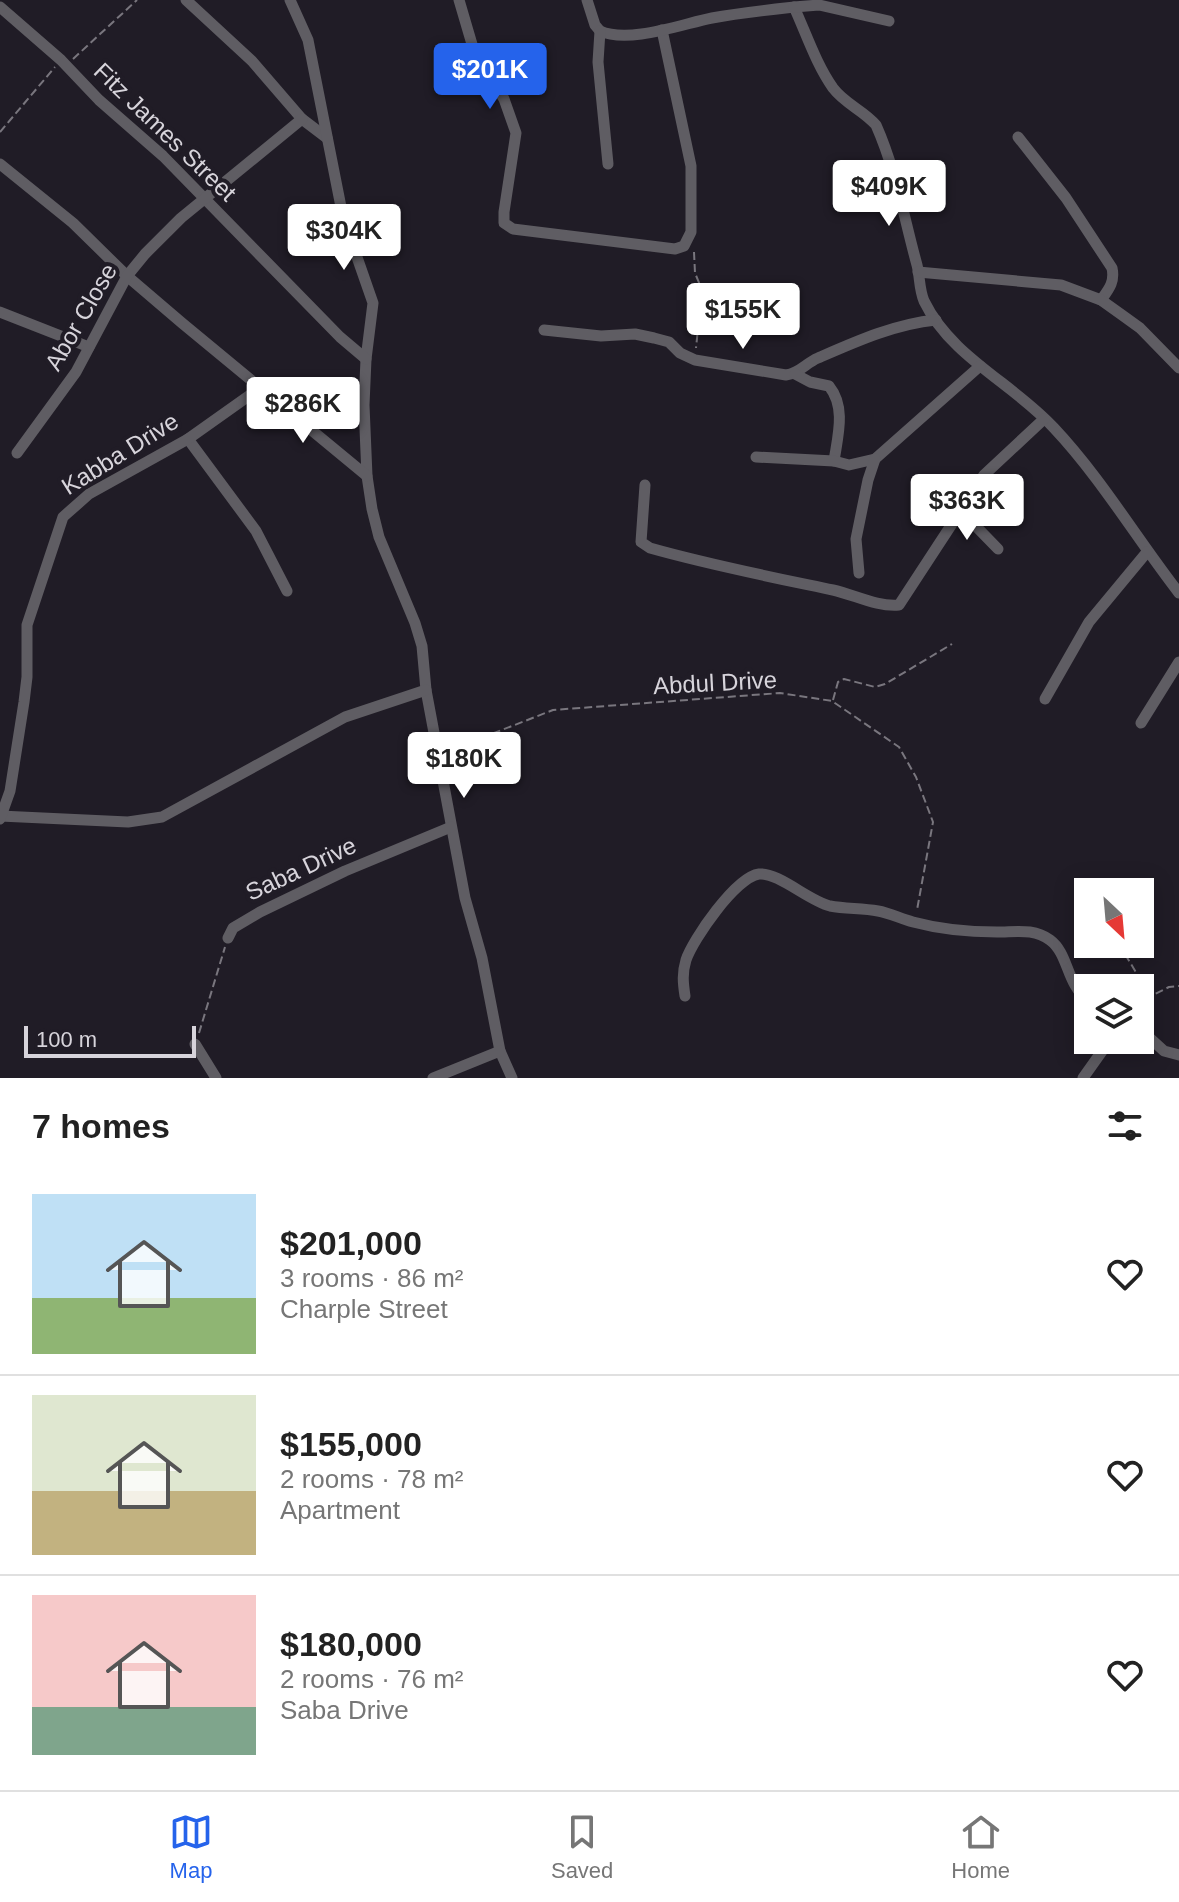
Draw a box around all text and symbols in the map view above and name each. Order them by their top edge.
pin: $201K [434,43,546,111]
text: $201K [452,54,528,84]
street label: Fitz James Street [89,57,242,206]
pin: $409K [833,160,945,228]
text: $409K [851,171,927,201]
pin: $304K [288,204,400,272]
text: $304K [306,215,382,245]
street label: Abor Close [39,259,122,375]
pin: $155K [687,283,799,351]
text: $155K [705,294,781,324]
pin: $286K [247,377,359,445]
text: $286K [265,388,341,418]
street label: Kabba Drive [57,407,183,500]
pin: $363K [911,474,1023,542]
text: $363K [929,485,1005,515]
street label: Abdul Drive [652,666,778,699]
pin: $180K [408,732,520,800]
text: $180K [426,743,502,773]
street label: Saba Drive [241,831,360,906]
north arrow [1074,878,1154,958]
map controls [1074,878,1154,1054]
button: layers [1074,974,1154,1054]
scale bar [24,1022,196,1058]
text: 100 m [36,1027,97,1052]
icon: filters [1103,1104,1147,1148]
text: 7 homes [32,1107,170,1145]
text: $201,000 [280,1224,422,1262]
icon: home [96,1226,192,1322]
icon: heart [1103,1252,1147,1296]
text: 3 rooms · 86 m² [280,1263,464,1293]
text: Charple Street [280,1294,448,1324]
text: $155,000 [280,1425,422,1463]
icon: home [96,1427,192,1523]
icon: heart [1103,1453,1147,1497]
text: 2 rooms · 78 m² [280,1464,464,1494]
text: Apartment [280,1495,400,1525]
text: $180,000 [280,1625,422,1663]
icon: home [96,1627,192,1723]
icon: heart [1103,1653,1147,1697]
text: 2 rooms · 76 m² [280,1664,464,1694]
text: Saba Drive [280,1695,409,1725]
tab: Map [169,1810,213,1884]
tab: Saved [551,1810,613,1884]
tab: Home [951,1810,1010,1884]

